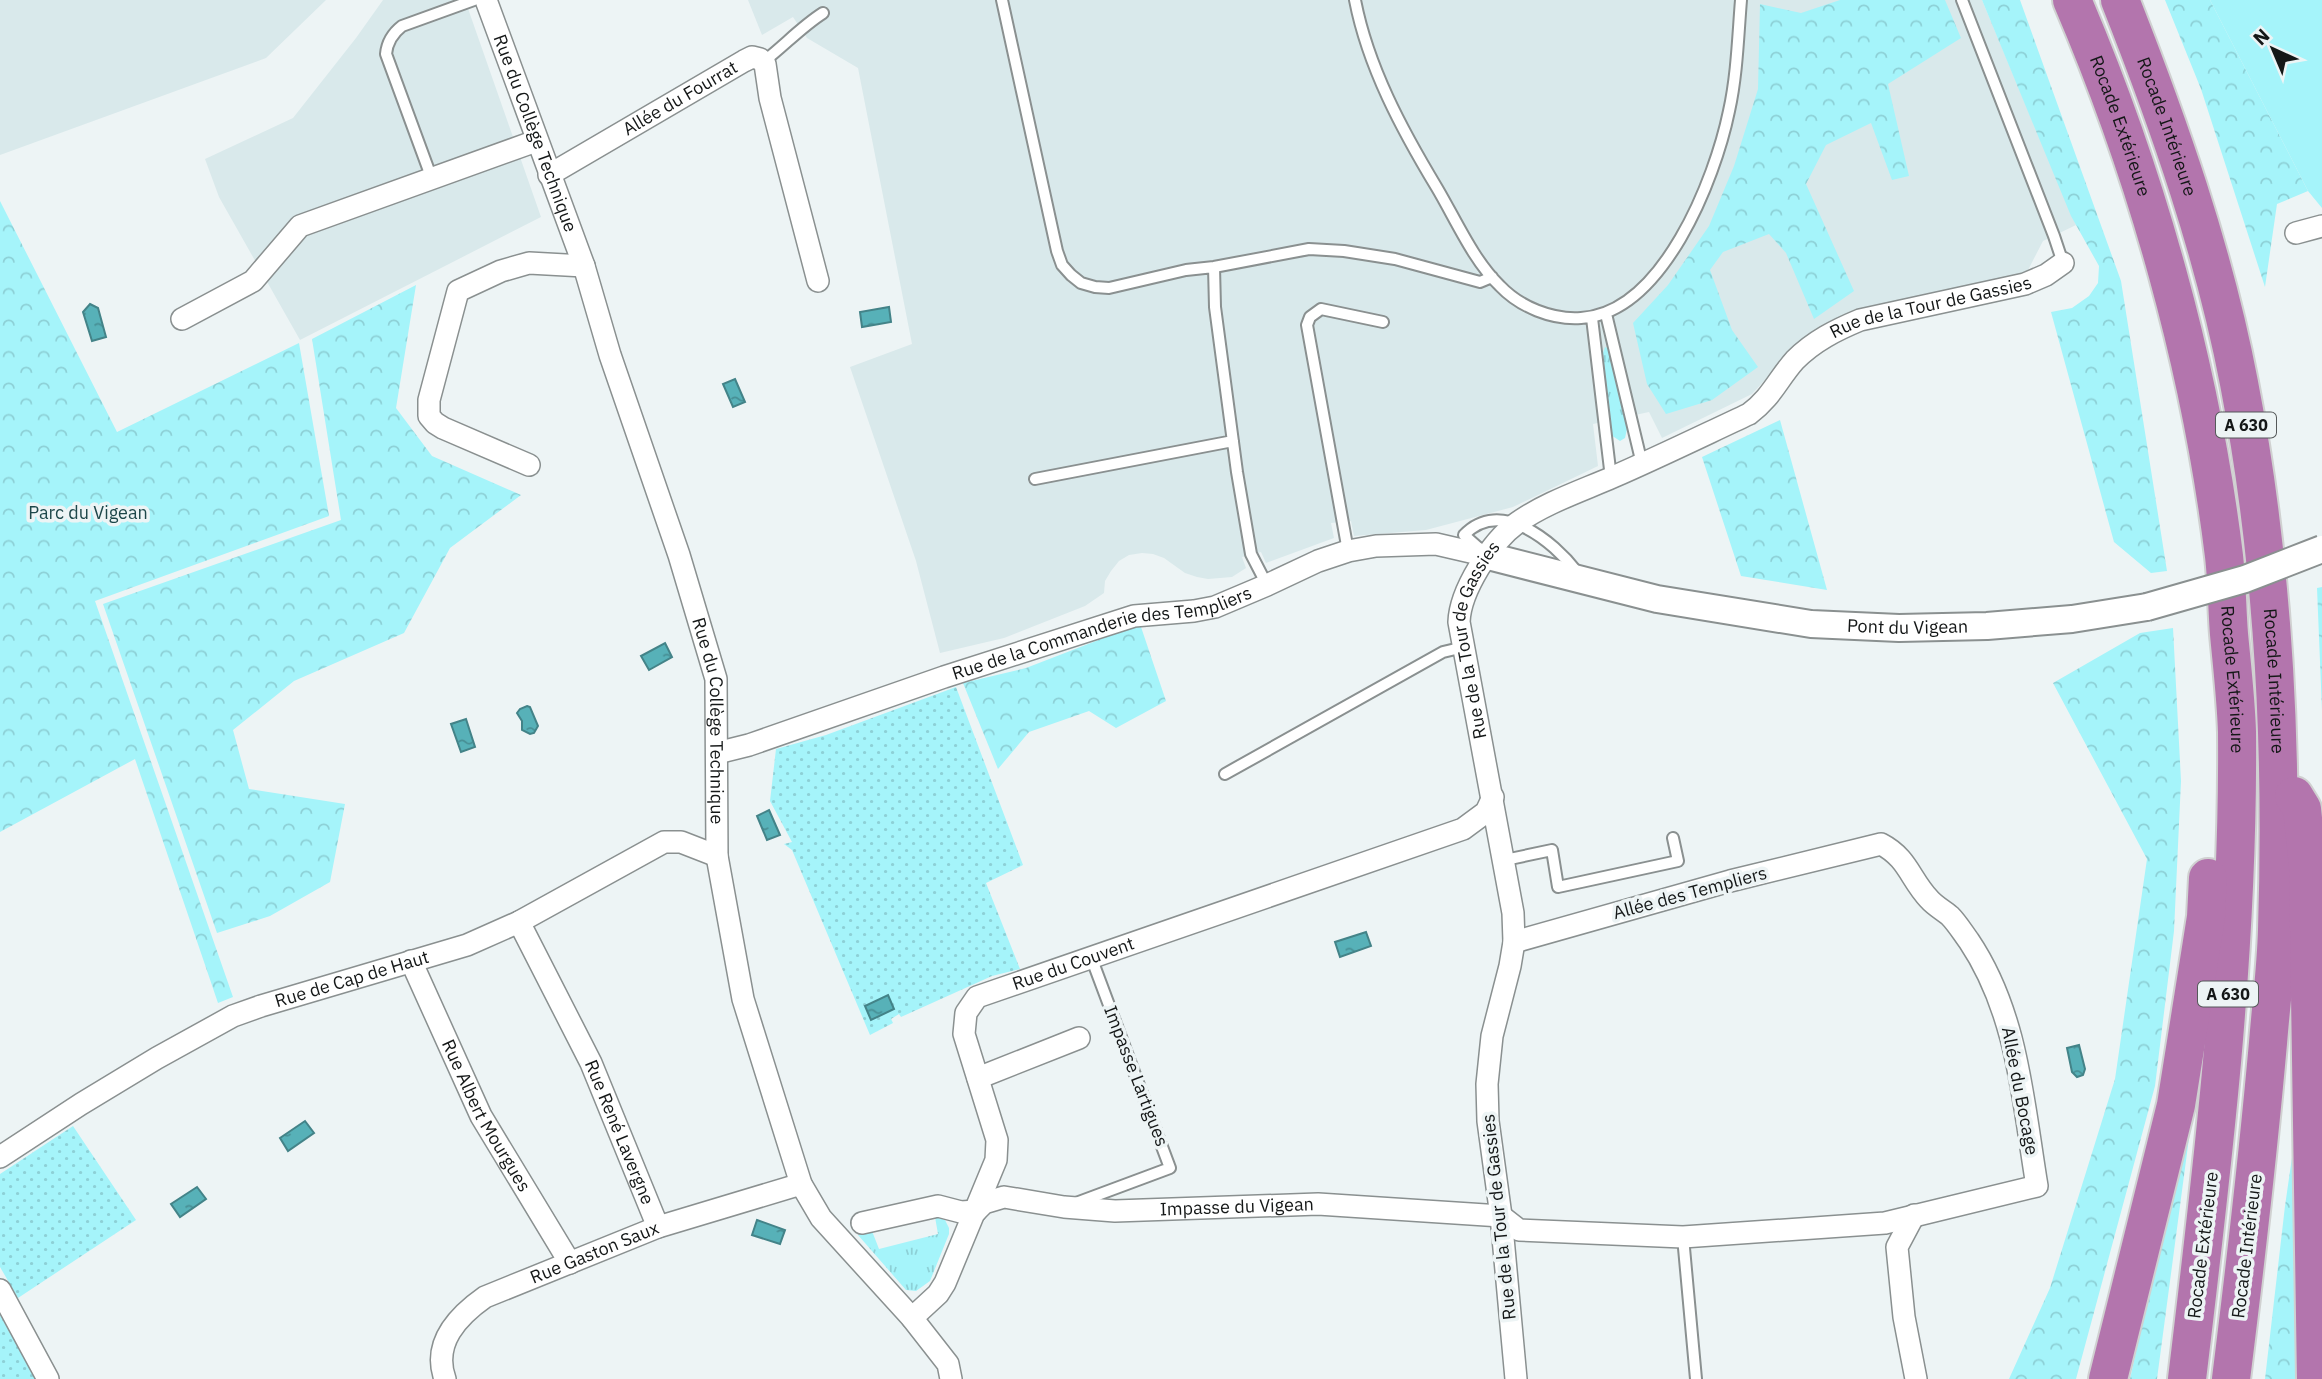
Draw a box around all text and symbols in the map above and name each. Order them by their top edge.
north arrow [2238,14,2308,84]
text: N [2248,23,2274,50]
street label: Rue du Collège Technique [489,31,583,235]
street label: Rocade Extérieure [2085,52,2156,199]
street label: Rocade Intérieure [2132,54,2202,199]
street label: Allée du Fourrat [618,55,742,140]
street label: Rue de la Tour de Gassies [1826,271,2035,343]
road number: A 630 [2216,412,2276,438]
park label: Parc du Vigean [28,501,148,524]
street label: Rue de la Tour de Gassies [1447,536,1505,741]
street label: Rue de la Commanderie des Templiers [949,581,1255,685]
street label: Rocade Extérieure [2216,605,2249,753]
street label: Rocade Intérieure [2259,607,2290,754]
street label: Pont du Vigean [1847,614,1968,639]
street label: Rue du Collège Technique [687,615,729,824]
street label: Allée des Templiers [1610,861,1769,924]
street label: Rue du Couvent [1009,932,1137,995]
street label: Rue de Cap de Haut [272,945,432,1012]
road number: A 630 [2198,982,2258,1006]
street label: Impasse Lartigues [1099,1002,1174,1149]
street label: Allée du Bocage [1997,1025,2044,1157]
street label: Rue Albert Mourgues [437,1036,536,1196]
street label: Rue René Lavergne [580,1056,660,1208]
street label: Rue de la Tour de Gassies [1476,1113,1521,1321]
street label: Rocade Extérieure [2182,1170,2223,1320]
street label: Rocade Intérieure [2226,1172,2267,1320]
street label: Impasse du Vigean [1159,1192,1314,1220]
street label: Rue Gaston Saux [526,1216,662,1289]

